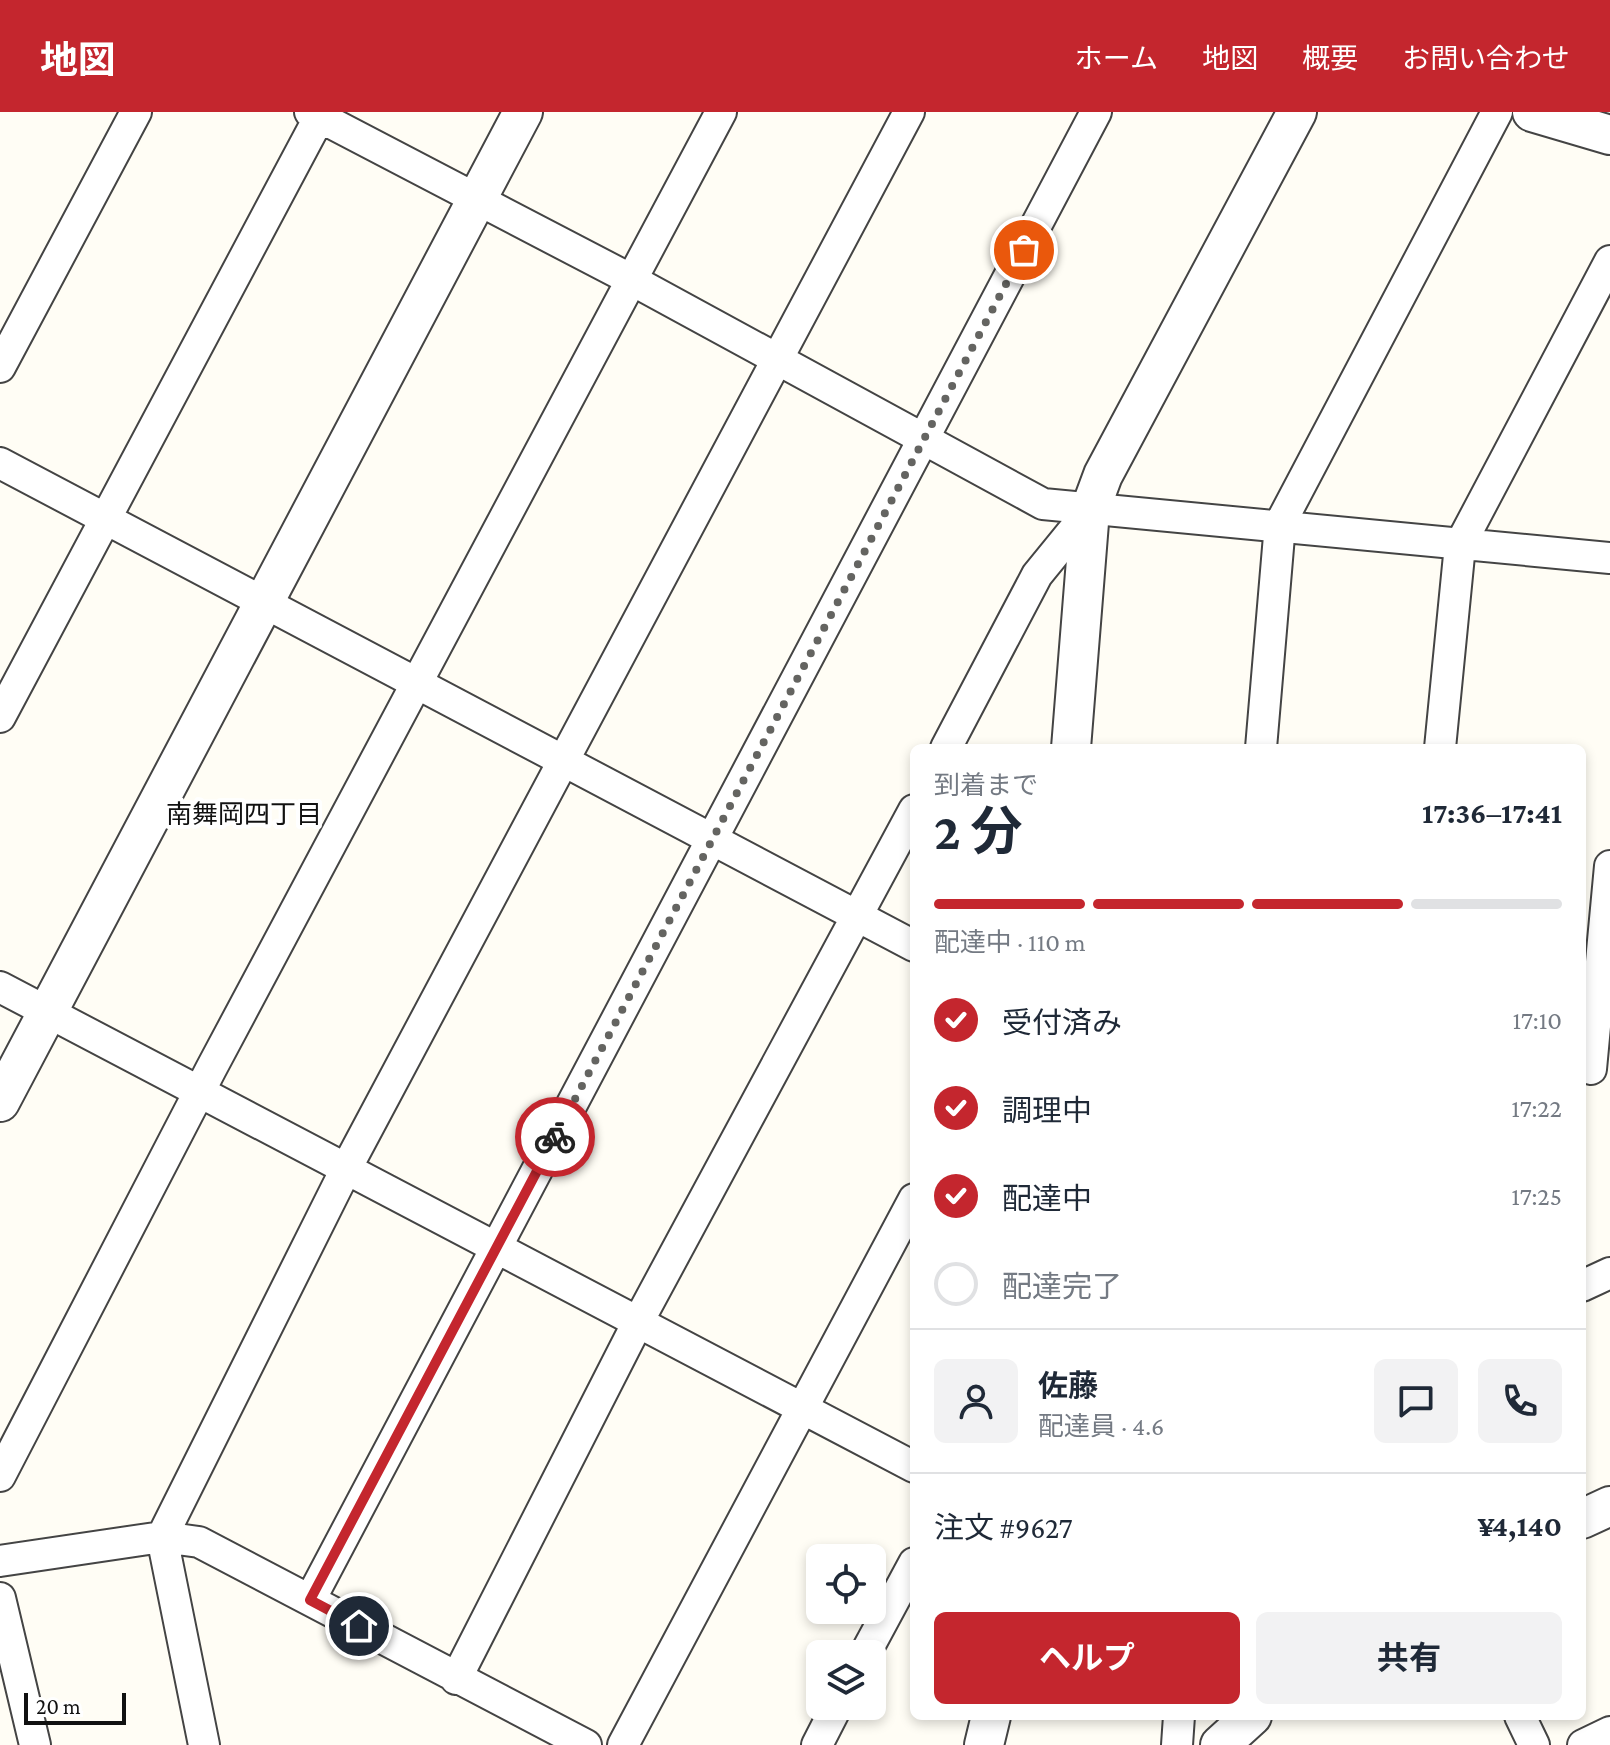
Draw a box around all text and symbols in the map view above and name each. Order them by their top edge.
text: 地図 [40,39,116,81]
text: ホーム [1075,43,1158,74]
text: 地図 [1202,43,1258,74]
text: 概要 [1302,43,1358,74]
text: お問い合わせ [1402,43,1570,74]
pin [990,216,1058,284]
icon: bag [1002,228,1046,272]
text: 到着まで [934,771,1038,800]
text: 17:36–17:41 [1422,796,1562,829]
district label: 南舞岡四丁目 [166,800,322,829]
text: 2 分 [934,802,1023,860]
text: 配達中 · 110 m [934,928,1086,957]
icon: check [934,998,978,1042]
text: 受付済み [1002,1006,1122,1039]
text: 17:10 [1512,1006,1562,1035]
icon: check [934,1086,978,1130]
text: 調理中 [1002,1094,1092,1127]
text: 17:22 [1511,1094,1562,1123]
courier [515,1097,595,1177]
icon: bike [533,1115,577,1159]
icon: check [934,1174,978,1218]
text: 配達中 [1002,1182,1092,1215]
text: 17:25 [1511,1182,1562,1211]
text: 配達完了 [1002,1270,1122,1303]
button: person [934,1359,1018,1443]
button: chat [1374,1359,1458,1443]
button: phone [1478,1359,1562,1443]
text: 佐藤 [1038,1369,1098,1402]
text: 配達員 · 4.6 [1038,1412,1164,1441]
text: ¥4,140 [1478,1509,1562,1542]
text: 注文 #9627 [934,1511,1073,1544]
map controls [806,1544,886,1720]
button: locate [806,1544,886,1624]
pin [325,1592,393,1660]
icon: home [337,1604,381,1648]
button: ヘルプ [934,1612,1240,1704]
button: 共有 [1256,1612,1562,1704]
button: layers [806,1640,886,1720]
scale bar [24,1689,126,1725]
text: 20 m [36,1694,81,1719]

